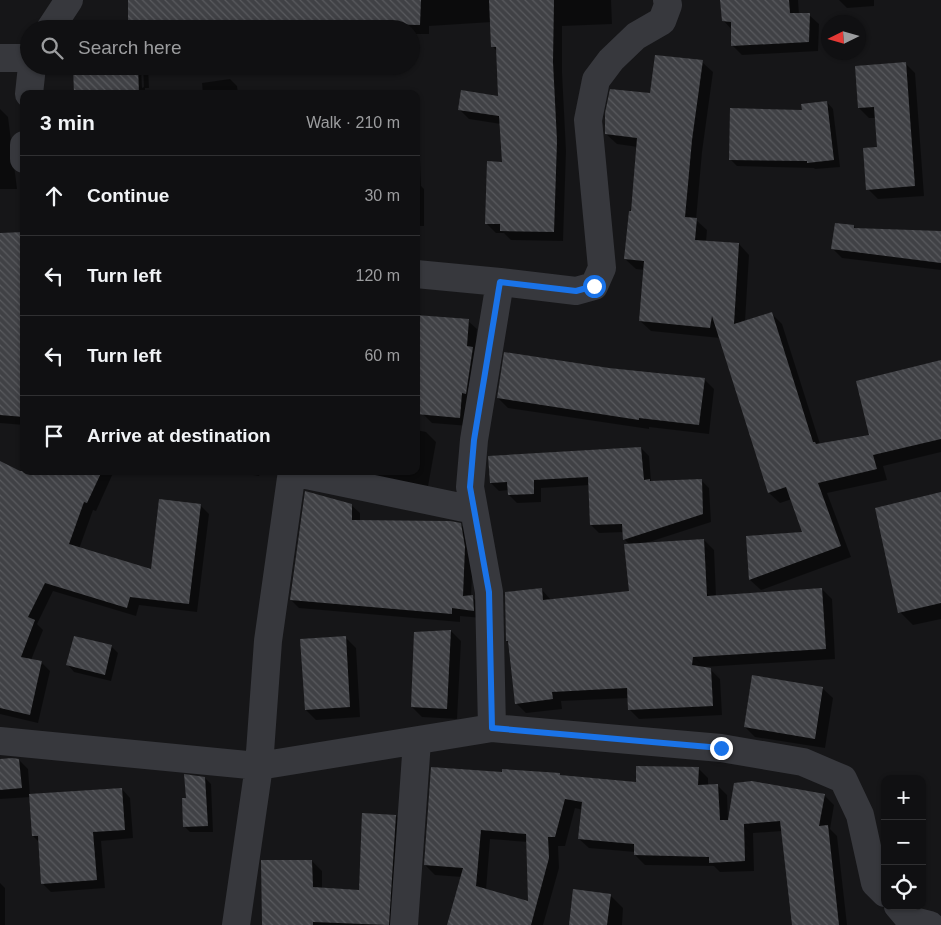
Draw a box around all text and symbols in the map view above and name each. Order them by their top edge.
north arrow [821,15,866,60]
search box [20,20,420,75]
icon: search [38,34,66,62]
text: Search here [78,37,182,58]
text: 3 min [40,111,95,134]
text: Walk · 210 m [306,114,400,131]
icon: ahead [40,182,68,210]
text: Continue [87,185,169,206]
text: 30 m [364,187,400,204]
icon: left [40,262,68,290]
text: Turn left [87,265,162,286]
text: 120 m [356,267,400,284]
route start [583,275,606,298]
icon: left [40,342,68,370]
text: Turn left [87,345,162,366]
text: 60 m [364,347,400,364]
icon: arrive [40,422,68,450]
text: Arrive at destination [87,425,271,446]
route end [710,737,733,760]
map controls [881,775,926,910]
button: + [881,775,926,820]
button: − [881,820,926,865]
button: locate [881,865,926,910]

